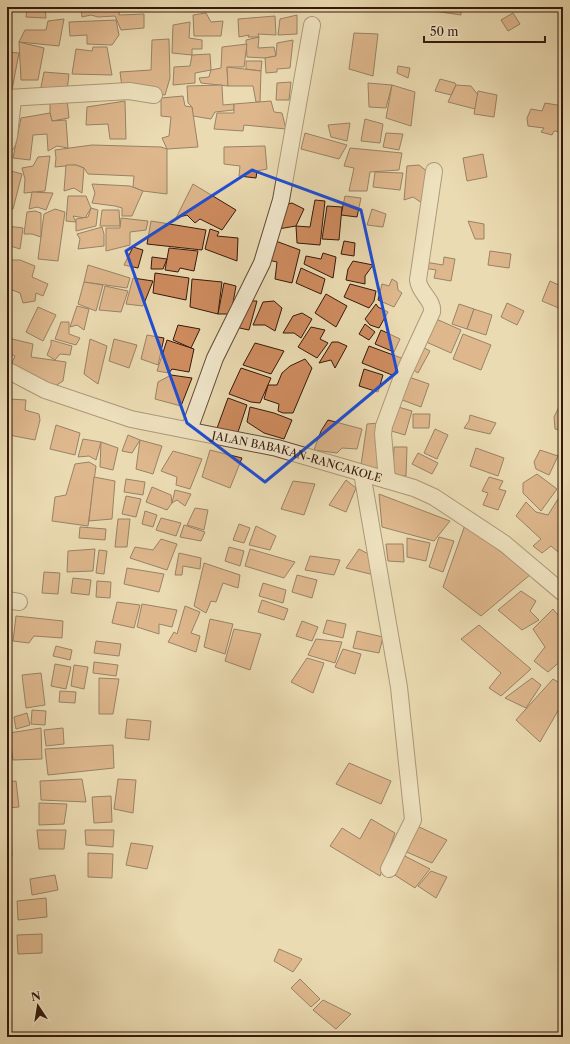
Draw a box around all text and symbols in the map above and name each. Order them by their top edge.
scale bar [424,18,545,44]
text: 50 m [430,24,459,39]
street label: JALAN BABAKAN-RANCAKOLE [209,428,384,485]
north arrow [18,986,58,1026]
text: N [30,988,42,1004]

